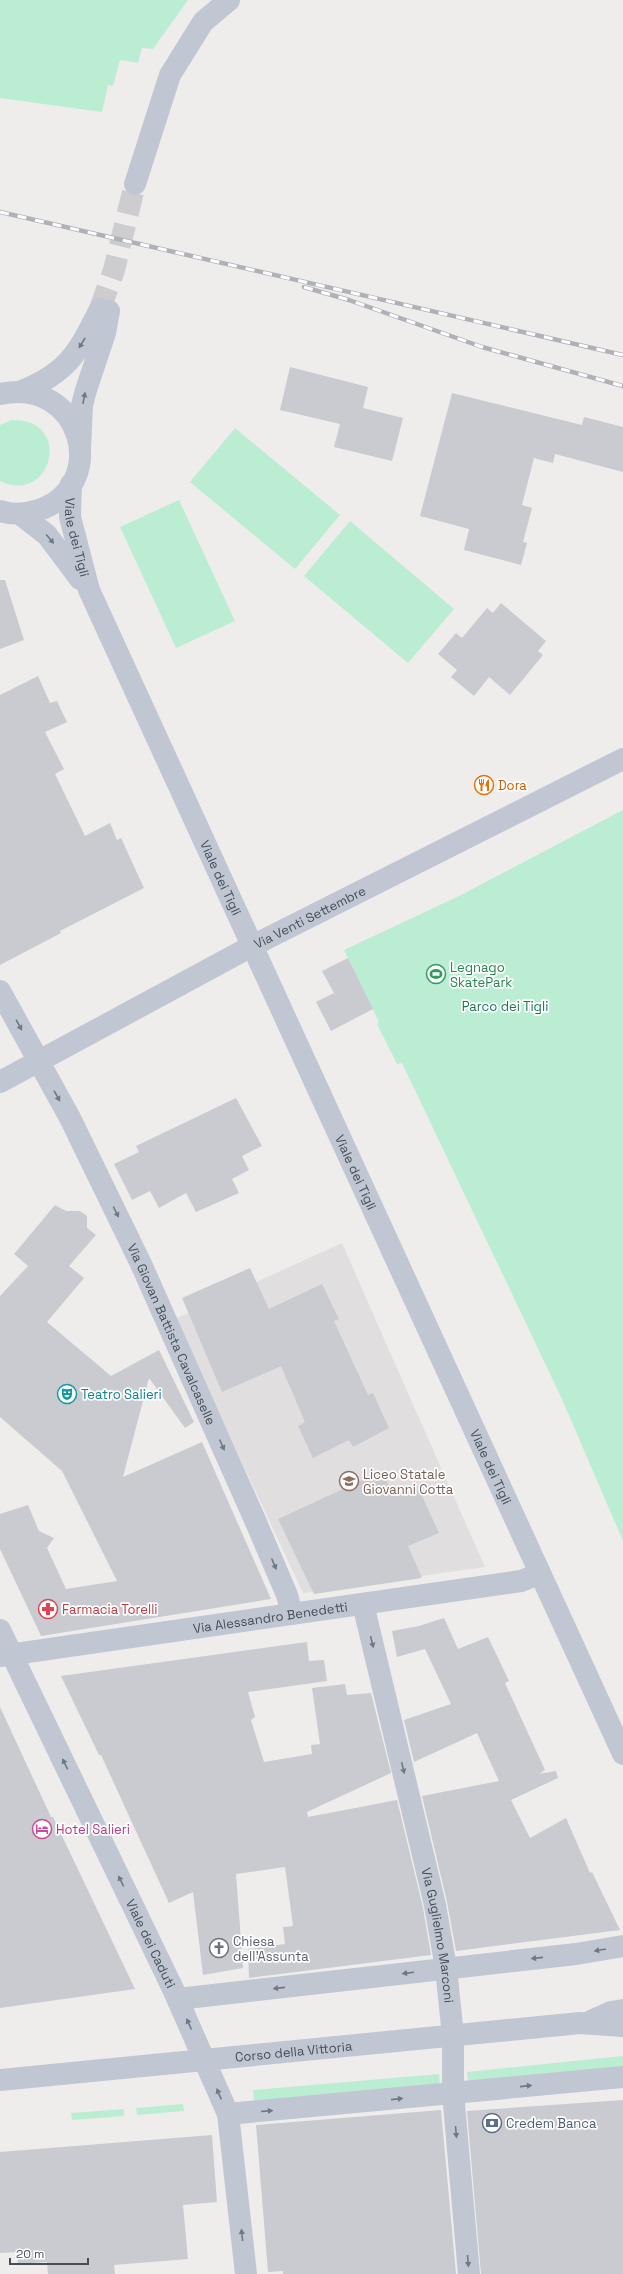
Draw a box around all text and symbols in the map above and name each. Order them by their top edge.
one-way arrow [79,337,86,349]
one-way arrow [81,391,87,404]
street label: Viale dei Tigli [62,497,94,578]
one-way arrow [45,534,54,545]
restaurant icon: Dora [473,774,495,796]
place label: Dora [498,777,527,794]
street label: Viale dei Tigli [196,837,246,918]
street label: Via Venti Settembre [251,882,368,952]
place label: Legnago SkatePark [450,959,512,991]
sports icon: Legnago SkatePark [425,963,447,985]
park label: Parco dei Tigli [462,998,548,1015]
one-way arrow [15,1020,22,1031]
one-way arrow [54,1090,61,1102]
street label: Viale dei Tigli [332,1132,381,1212]
one-way arrow [112,1206,119,1218]
street label: Via Giovan Battista Cavalcaselle [124,1241,220,1427]
theatre icon: Teatro Salieri [56,1383,78,1405]
place label: Teatro Salieri [81,1386,162,1403]
street label: Viale dei Tigli [467,1426,516,1507]
one-way arrow [219,1439,225,1450]
place label: Liceo Statale Giovanni Cotta [363,1466,454,1498]
school or university icon: Liceo Statale Giovanni Cotta [338,1470,360,1492]
one-way arrow [270,1558,277,1570]
pharmacy icon: Farmacia Torelli [37,1598,59,1620]
street label: Via Alessandro Benedetti [192,1598,349,1637]
place label: Farmacia Torelli [62,1601,158,1618]
one-way arrow [370,1635,376,1648]
one-way arrow [62,1758,68,1769]
one-way arrow [400,1762,406,1774]
hotel icon: Hotel Salieri [31,1818,53,1840]
place label: Hotel Salieri [56,1821,130,1838]
street label: Via Guglielmo Marconi [418,1866,458,2004]
one-way arrow [118,1875,124,1886]
street label: Viale dei Caduti [122,1896,180,1991]
place label: Chiesa dell'Assunta [233,1933,309,1965]
church icon: Chiesa dell'Assunta [208,1937,230,1959]
one-way arrow [593,1947,606,1953]
one-way arrow [531,1955,543,1962]
one-way arrow [402,1970,414,1976]
one-way arrow [273,1985,285,1991]
one-way arrow [185,2017,191,2029]
street label: Corso della Vittoria [234,2037,353,2065]
one-way arrow [520,2082,532,2089]
one-way arrow [216,2087,222,2099]
one-way arrow [391,2095,403,2102]
one-way arrow [261,2108,273,2114]
bank icon: Credem Banca [481,2112,503,2134]
place label: Credem Banca [506,2115,597,2132]
one-way arrow [453,2126,460,2138]
one-way arrow [239,2229,245,2241]
scale bar [10,2240,88,2266]
text: 20 m [16,2246,44,2262]
one-way arrow [465,2255,471,2267]

